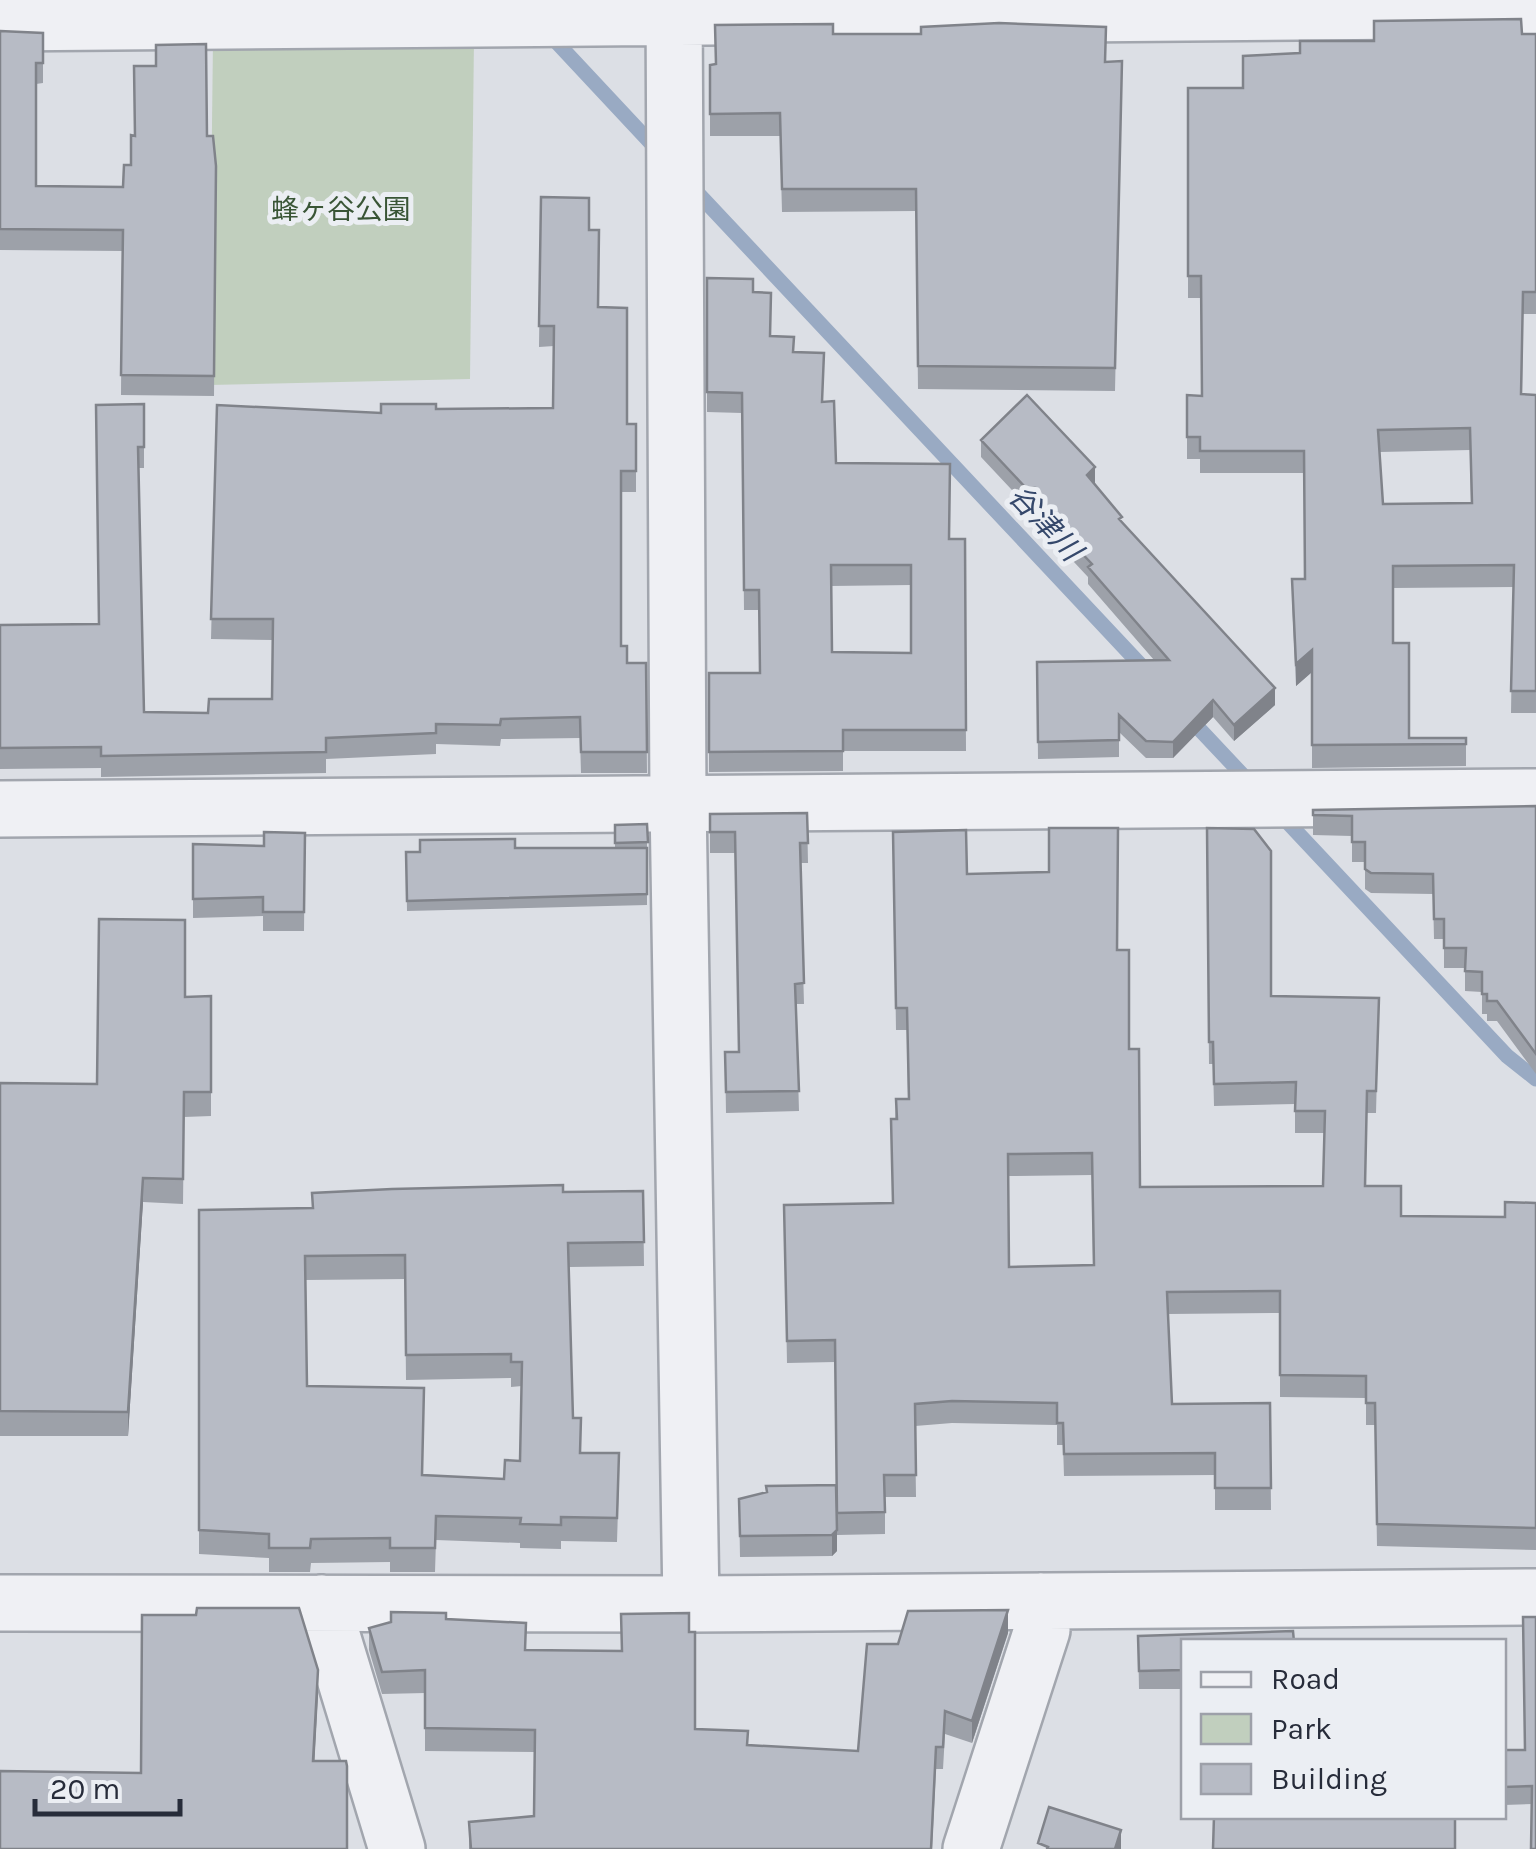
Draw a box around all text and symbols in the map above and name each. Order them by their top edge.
park label: 蜂ヶ谷公園 [271,193,411,226]
water label: 谷津川 [1001,478,1091,570]
legend [1181,1639,1506,1819]
text: Road [1271,1661,1340,1697]
text: Park [1271,1711,1332,1747]
scale bar [35,1754,180,1816]
text: Building [1271,1761,1387,1797]
text: 20 m [50,1771,120,1807]

